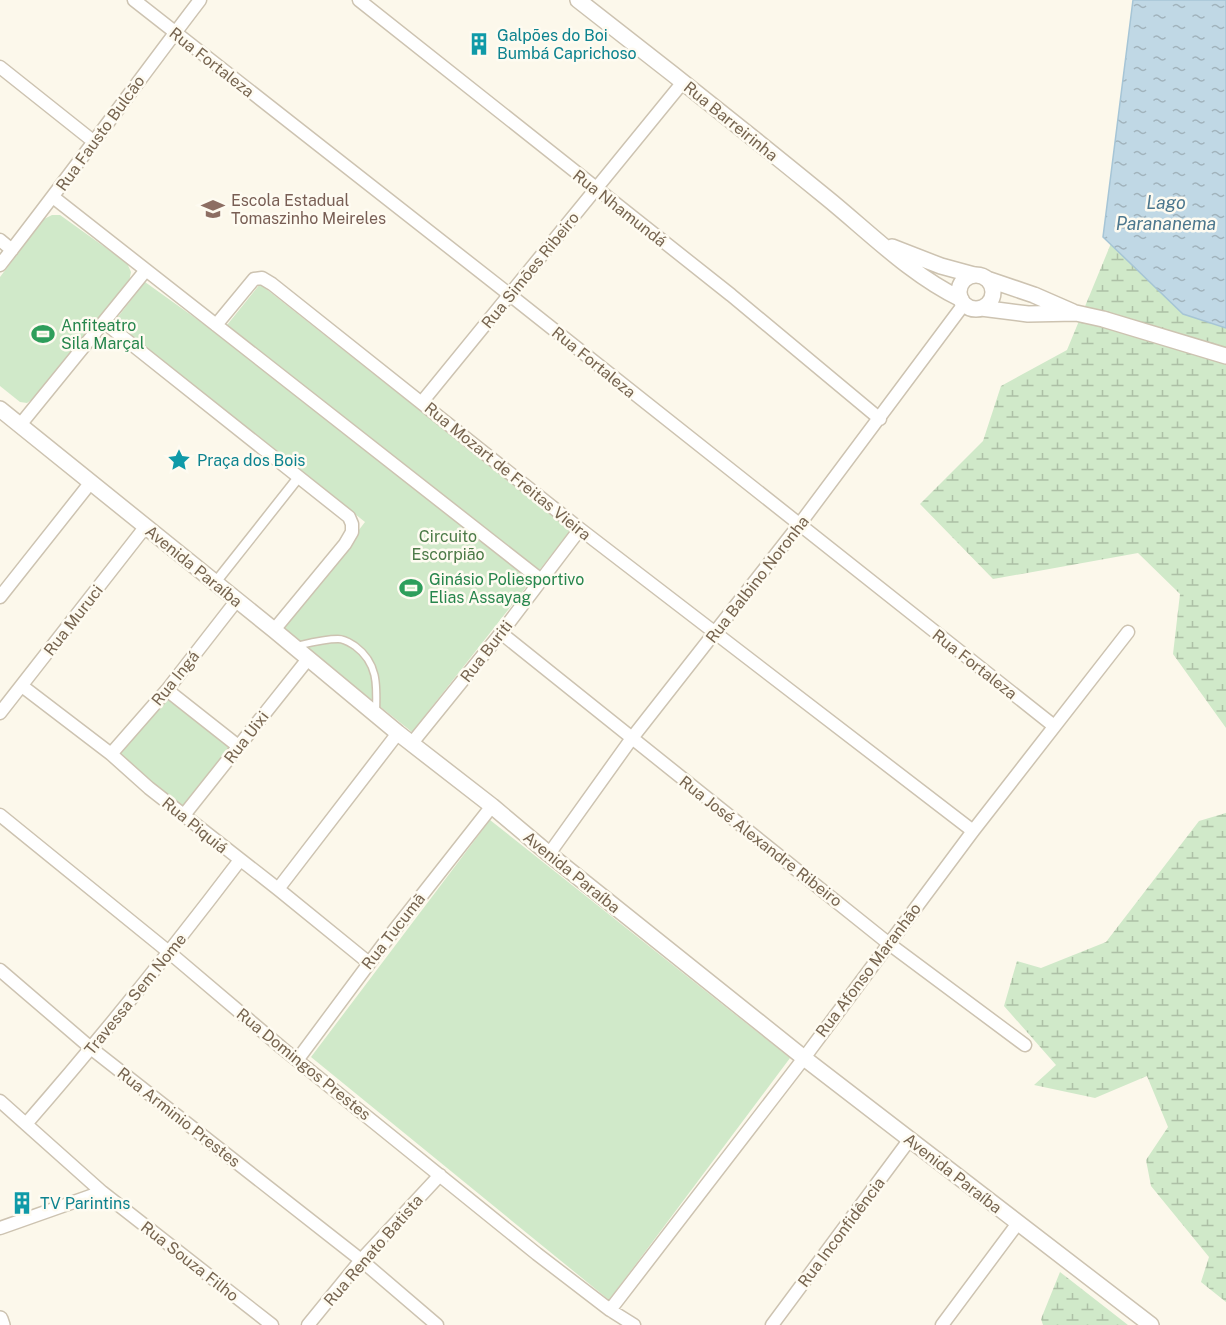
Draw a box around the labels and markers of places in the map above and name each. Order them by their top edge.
place label: Galpões do Boi Bumbá Caprichoso [497,26,637,63]
building icon: Galpões do Boi Bumbá Caprichoso [466,31,492,57]
place label: Escola Estadual Tomaszinho Meireles [231,191,386,228]
school or university icon: Escola Estadual Tomaszinho Meireles [200,196,226,222]
place label: Anfiteatro Sila Marçal [61,316,145,353]
sports icon: Anfiteatro Sila Marçal [30,321,56,347]
place icon: Praça dos Bois [166,447,192,473]
place label: Praça dos Bois [197,451,305,470]
place label: Ginásio Poliesportivo Elias Assayag [429,570,584,607]
sports icon: Ginásio Poliesportivo Elias Assayag [398,575,424,601]
building icon: TV Parintins [9,1190,35,1216]
place label: TV Parintins [40,1194,130,1213]

